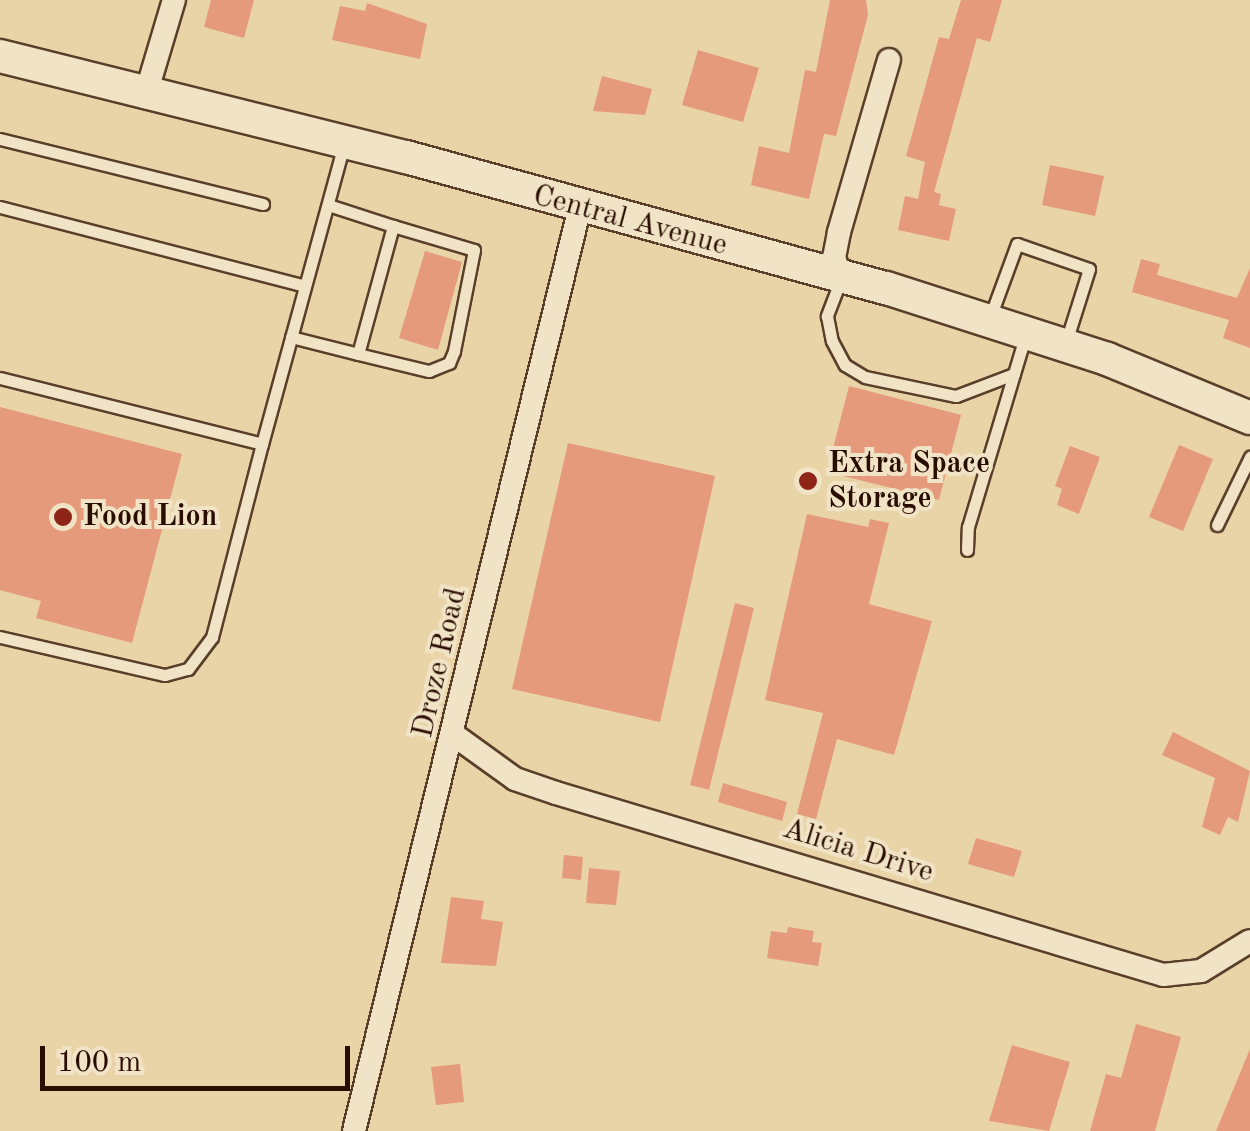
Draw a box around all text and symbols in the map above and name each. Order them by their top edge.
street label: Central Avenue [529,178,731,264]
place label: Extra Space Storage [828,446,990,516]
marker: Extra Space Storage [797,470,819,492]
place label: Food Lion [83,499,217,535]
marker: Food Lion [52,506,74,528]
street label: Droze Road [405,584,475,742]
street label: Alicia Drive [778,811,938,891]
scale bar [45,1026,355,1088]
text: 100 m [57,1048,141,1078]

